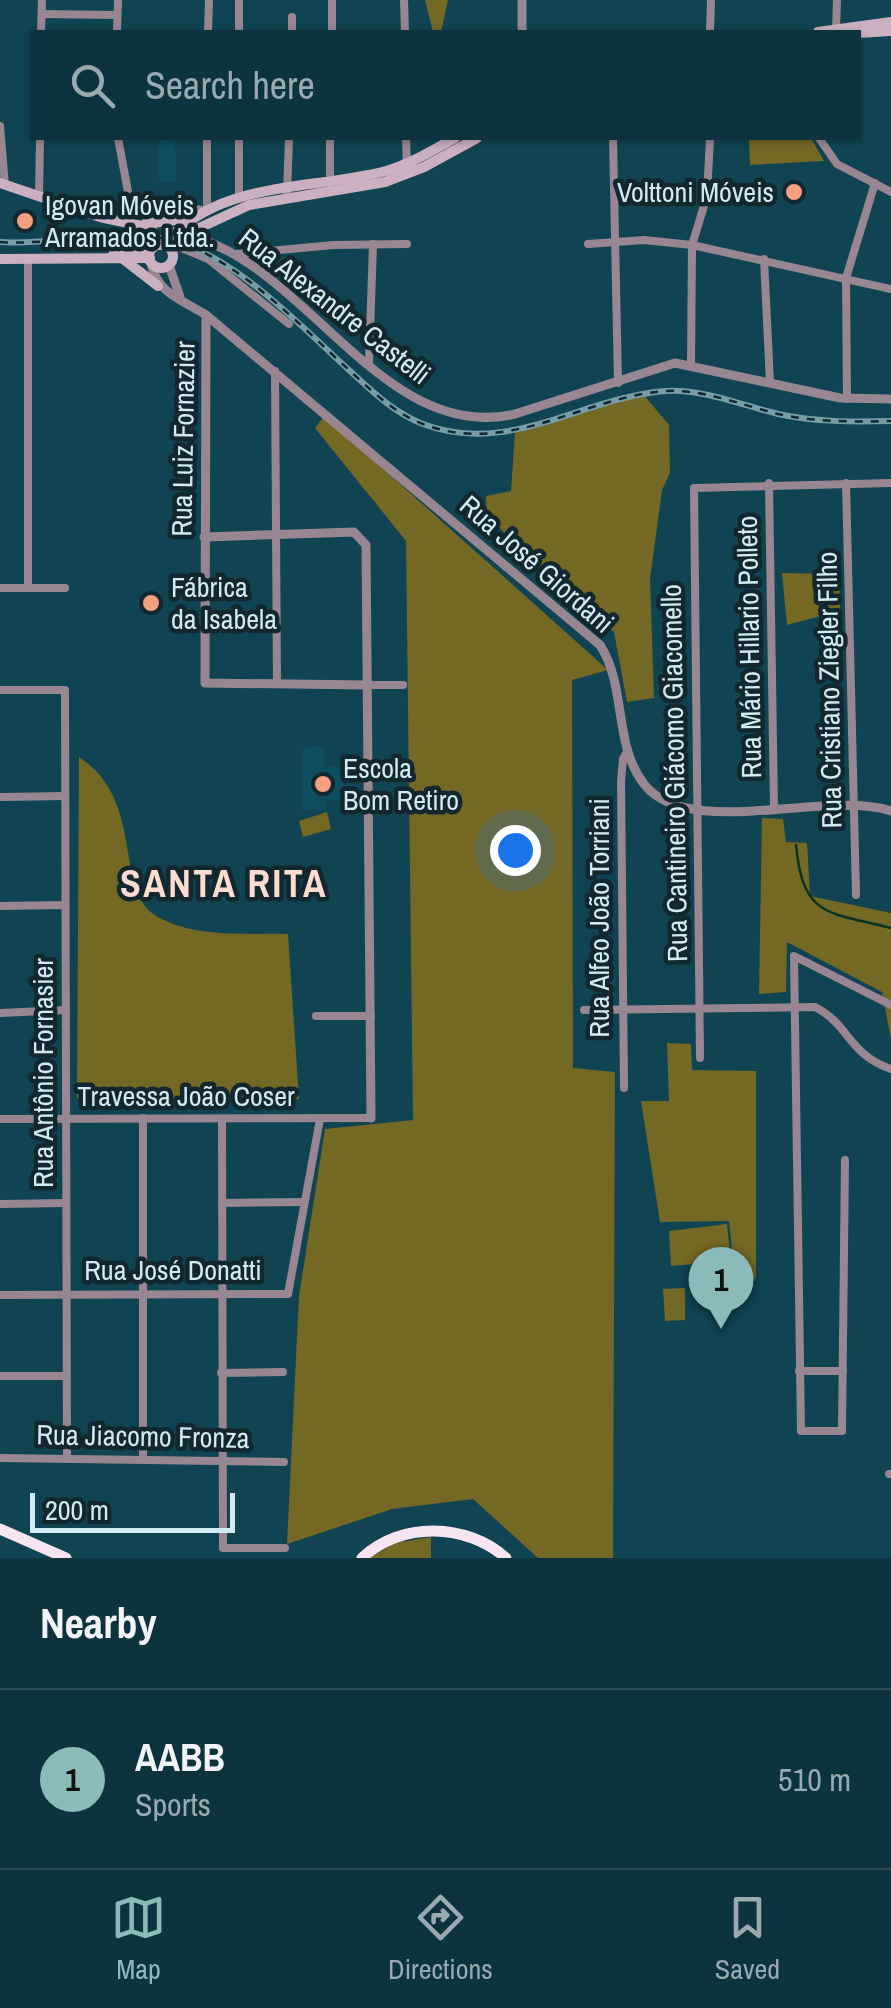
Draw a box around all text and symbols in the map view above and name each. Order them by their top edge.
search box [30,30,861,140]
icon: search [65,58,120,113]
text: Search here [145,60,315,111]
place label: Volttoni Móveis [617,173,774,211]
marker: Volttoni Móveis [783,181,805,203]
place label: Igovan Móveis Arramados Ltda. [44,186,215,256]
marker: Igovan Móveis Arramados Ltda. [14,210,36,232]
street label: Rua Alexandre Castelli [231,219,439,393]
street label: Rua Luiz Fornazier [162,341,204,537]
street label: Rua José Giordani [452,486,622,642]
street label: Rua Mário Hillario Polleto [728,515,770,779]
street label: Rua Cristiano Ziegler Filho [808,551,850,829]
place label: Fábrica da Isabela [171,568,277,638]
street label: Rua Cantineiro Giácomo Giacomello [652,584,696,962]
marker: Fábrica da Isabela [140,592,162,614]
place label: Escola Bom Retiro [343,749,459,819]
marker: Escola Bom Retiro [312,773,334,795]
street label: Rua Alfeo João Torriani [580,798,618,1038]
your location [490,825,541,876]
district label: SANTA RITA [120,858,328,909]
street label: Rua Antônio Fornasier [24,958,62,1188]
street label: Travessa João Coser [77,1077,295,1115]
pin: 1 [688,1246,754,1329]
street label: Rua José Donatti [84,1251,262,1289]
street label: Rua Jiacomo Fronza [36,1415,250,1457]
scale bar [30,1488,235,1532]
text: 200 m [45,1491,109,1529]
text: Nearby [40,1595,157,1651]
text: AABB [135,1732,225,1783]
text: 1 [65,1758,80,1801]
text: 510 m [778,1758,851,1801]
text: Sports [135,1783,211,1826]
tab: Map [111,1890,166,1988]
tab: Directions [388,1890,493,1988]
tab: Saved [715,1890,780,1988]

